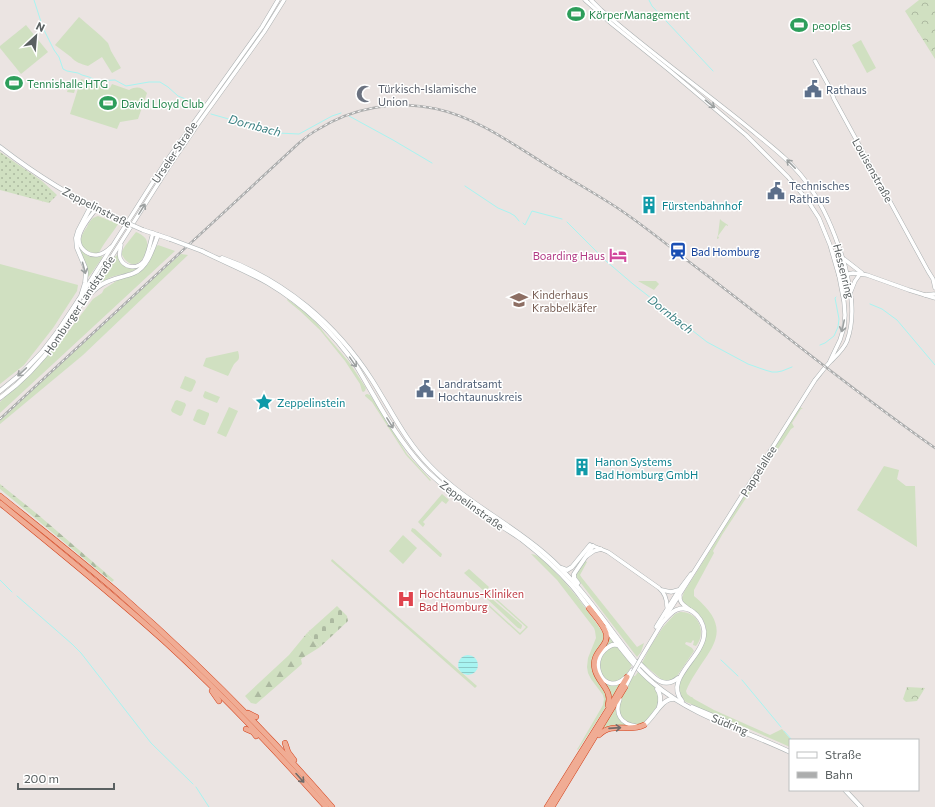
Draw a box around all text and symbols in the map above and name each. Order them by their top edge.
sports icon: KörperManagement [566,4,586,24]
place label: KörperManagement [589,8,690,21]
sports icon: peoples [789,15,809,35]
north arrow [16,16,56,56]
text: N [34,19,47,34]
place label: peoples [812,19,851,32]
sports icon: Tennishalle HTG [4,73,24,93]
place label: Tennishalle HTG [27,77,108,90]
public building icon: Rathaus [803,79,823,99]
place label: Türkisch-Islamische Union [378,82,477,108]
place label: Rathaus [826,83,867,96]
mosque icon: Türkisch-Islamische Union [355,84,375,104]
sports icon: David Lloyd Club [98,93,118,113]
place label: David Lloyd Club [121,97,204,110]
one-way arrow [704,100,715,109]
water label: Dornbach [227,111,283,139]
street label: Urseler Straße [149,119,199,185]
street label: Louisenstraße [850,136,896,204]
one-way arrow [786,159,796,169]
place label: Technisches Rathaus [789,179,849,205]
public building icon: Technisches Rathaus [766,181,786,201]
street label: Zeppelinstraße [60,184,134,230]
building icon: Fürstenbahnhof [639,195,659,215]
place label: Fürstenbahnhof [662,199,743,212]
one-way arrow [139,203,147,215]
station icon: Bad Homburg [668,241,688,261]
street label: Hessenring [831,242,857,300]
hotel icon: Boarding Haus [608,245,628,265]
place label: Bad Homburg [691,245,760,258]
place label: Boarding Haus [533,249,605,262]
street label: Homburger Landstraße [41,253,117,357]
one-way arrow [81,262,88,275]
place label: Kinderhaus Krabbelkäfer [532,288,598,314]
school or university icon: Kinderhaus Krabbelkäfer [509,290,529,310]
water label: Dornbach [645,292,697,336]
one-way arrow [839,319,847,332]
one-way arrow [349,356,357,367]
one-way arrow [17,368,27,377]
place label: Landratsamt Hochtaunuskreis [438,377,522,403]
public building icon: Landratsamt Hochtaunuskreis [415,379,435,399]
place icon: Zeppelinstein [254,392,274,412]
place label: Zeppelinstein [277,396,345,409]
one-way arrow [386,417,394,428]
street label: Pappelallee [737,443,779,499]
place label: Hanon Systems Bad Homburg GmbH [595,455,698,481]
building icon: Hanon Systems Bad Homburg GmbH [572,457,592,477]
street label: Zeppelinstraße [437,477,507,533]
place label: Hochtaunus-Kliniken Bad Homburg [419,587,524,613]
hospital icon: Hochtaunus-Kliniken Bad Homburg [396,589,416,609]
street label: Südring [710,711,750,737]
one-way arrow [608,725,621,732]
legend [789,739,919,791]
text: Straße [825,747,861,761]
scale bar [18,765,114,791]
text: Bahn [825,767,853,781]
text: 200 m [24,771,59,785]
one-way arrow [295,773,304,783]

